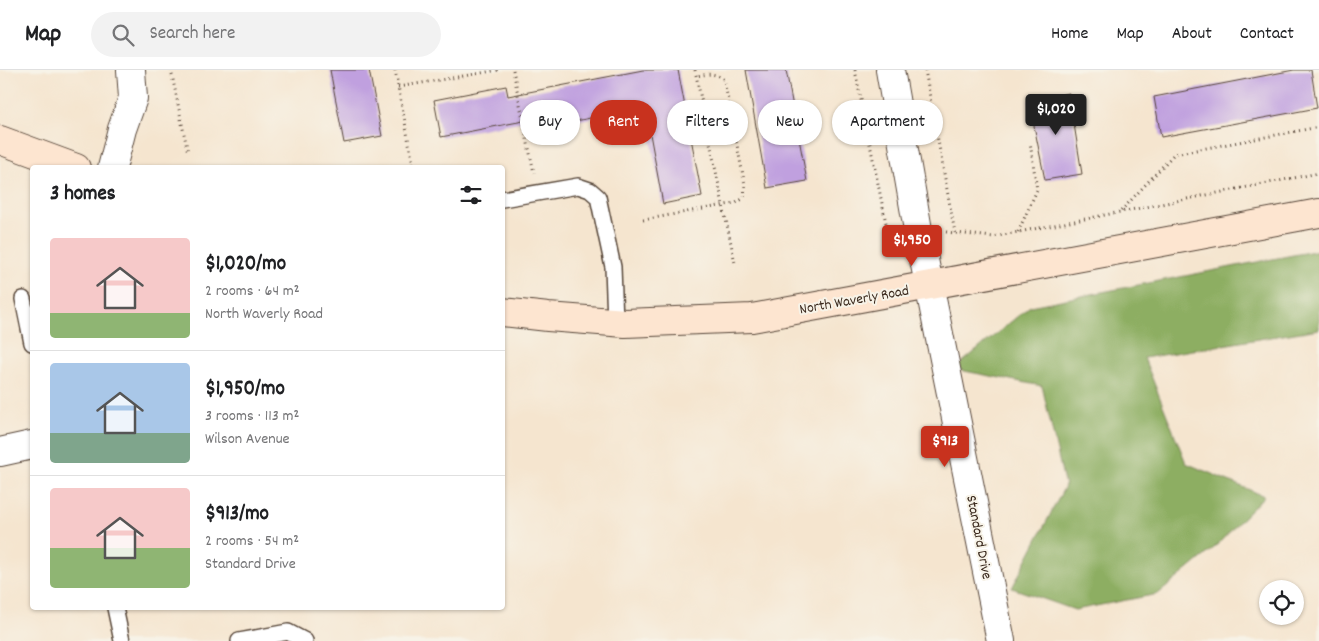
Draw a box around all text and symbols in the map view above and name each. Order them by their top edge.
search box [91,12,441,57]
text: Map [25,18,61,52]
icon: search [109,21,137,49]
text: Search here [149,21,235,48]
text: Home [1051,22,1088,47]
text: Map [1116,22,1144,47]
text: About [1172,22,1212,47]
text: Contact [1240,22,1294,47]
pin: $1,020 [1015,93,1097,136]
text: $1,020 [1036,98,1076,121]
chip: Buy [520,100,580,145]
chip: Rent [590,100,657,145]
chip: Filters [667,100,748,145]
chip: New [758,100,822,145]
chip: Apartment [832,100,943,145]
text: 3 homes [50,180,116,210]
icon: filters [457,181,485,209]
pin: $1,950 [871,224,953,267]
text: $1,950 [893,229,931,252]
text: $1,020/mo [205,250,286,280]
icon: home [90,258,150,318]
text: 2 rooms · 64 m² [205,280,300,303]
street label: North Waverly Road [798,281,911,321]
text: North Waverly Road [205,303,323,326]
text: $1,950/mo [205,375,285,405]
icon: home [90,383,150,443]
text: 3 rooms · 113 m² [205,405,299,428]
pin: $913 [915,426,975,468]
text: Wilson Avenue [205,428,290,451]
text: $913 [932,430,958,453]
street label: Standard Drive [959,493,997,582]
text: $913/mo [205,500,269,530]
icon: home [90,508,150,568]
text: 2 rooms · 54 m² [205,530,299,553]
text: Standard Drive [205,553,296,576]
map controls [1259,580,1304,625]
button: locate [1259,580,1304,625]

